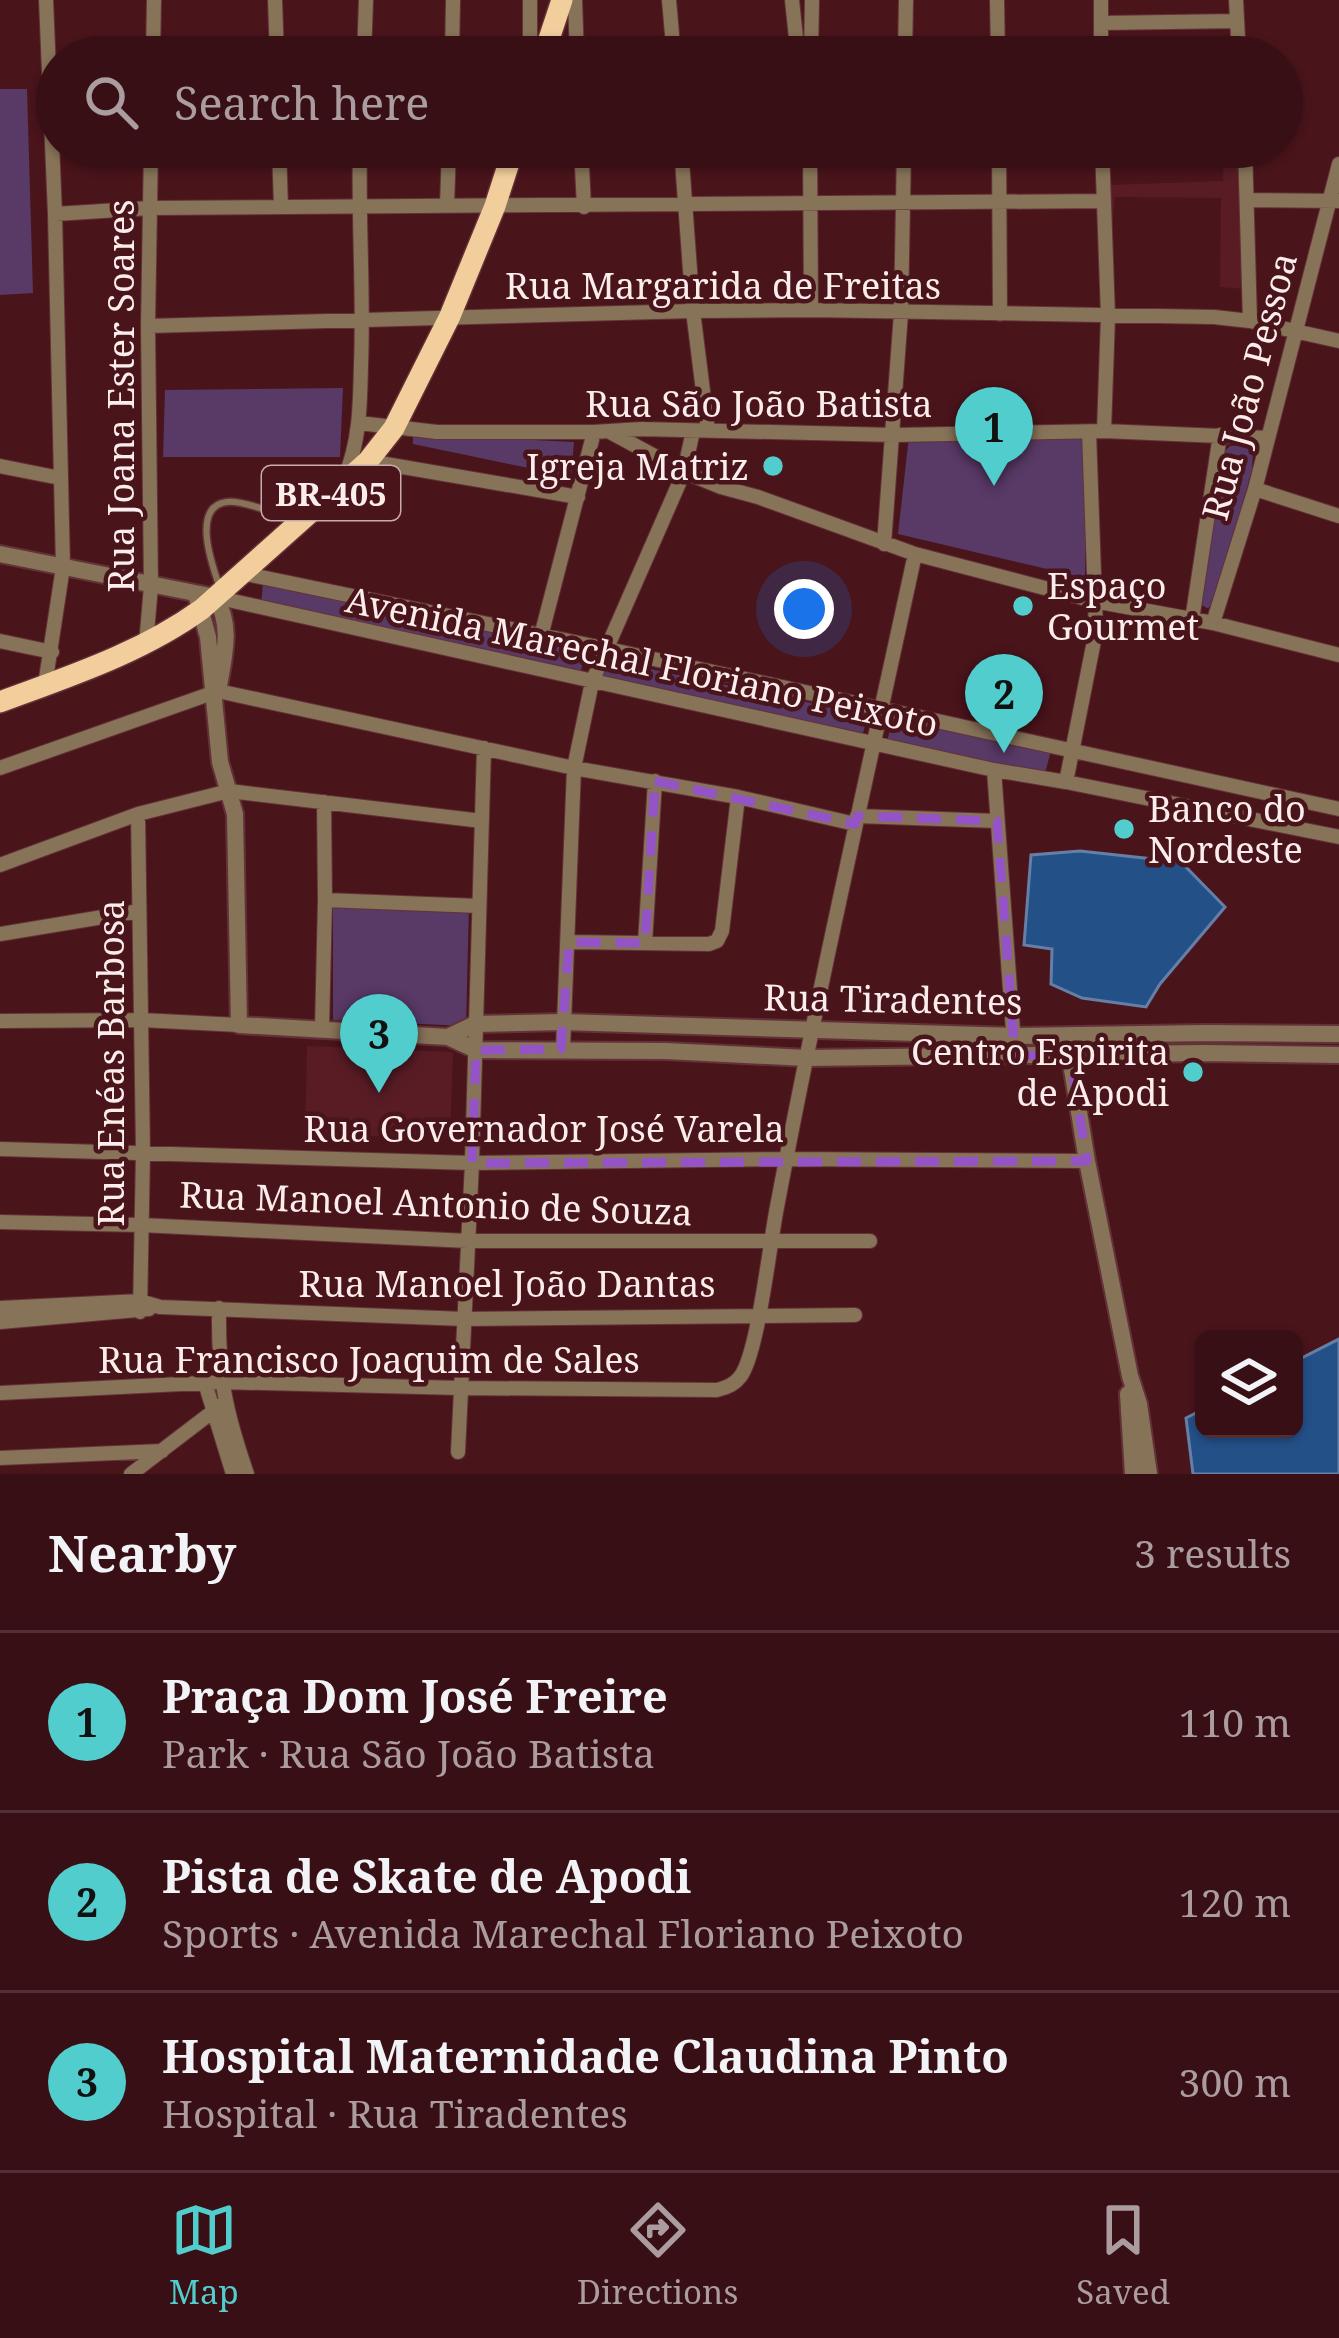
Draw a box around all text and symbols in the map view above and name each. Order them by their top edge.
search box [36,36,1303,168]
icon: search [78,69,144,135]
text: Search here [174,72,429,133]
street label: Rua Joana Ester Soares [96,200,145,592]
street label: Rua João Pessoa [1190,247,1308,525]
street label: Rua Margarida de Freitas [505,261,941,310]
street label: Rua São João Batista [585,379,933,428]
pin: 1 [955,387,1033,486]
place label: Igreja Matriz [526,442,749,491]
marker: Igreja Matriz [760,453,786,479]
road number: BR-405 [262,466,400,520]
place label: Espaço Gourmet [1047,561,1199,651]
street label: Avenida Marechal Floriano Peixoto [341,574,943,748]
your location [774,579,834,639]
marker: Espaço Gourmet [1010,593,1036,619]
pin: 2 [965,654,1043,753]
place label: Banco do Nordeste [1148,784,1306,874]
marker: Banco do Nordeste [1111,816,1137,842]
street label: Rua Enéas Barbosa [86,899,135,1227]
street label: Rua Tiradentes [763,972,1023,1026]
pin: 3 [340,994,418,1093]
place label: Centro Espirita de Apodi [911,1027,1169,1117]
marker: Centro Espirita de Apodi [1180,1059,1206,1085]
street label: Rua Governador José Varela [304,1104,784,1153]
street label: Rua Manoel Antonio de Souza [179,1170,693,1236]
street label: Rua Manoel João Dantas [299,1259,715,1308]
map controls [1195,1330,1303,1438]
button: layers [1195,1330,1303,1438]
street label: Rua Francisco Joaquim de Sales [98,1335,640,1384]
text: Nearby [48,1517,236,1587]
text: 3 results [1134,1526,1291,1579]
text: Praça Dom José Freire [162,1665,668,1726]
text: 1 [76,1695,98,1748]
text: 110 m [1179,1695,1291,1748]
text: Park · Rua São João Batista [162,1726,655,1779]
text: Pista de Skate de Apodi [162,1845,691,1906]
text: 2 [76,1875,98,1928]
text: 120 m [1179,1875,1291,1928]
text: Sports · Avenida Marechal Floriano Peixoto [162,1906,964,1959]
text: Hospital Maternidade Claudina Pinto [162,2025,1009,2086]
text: 3 [76,2055,98,2108]
text: 300 m [1179,2055,1291,2108]
text: Hospital · Rua Tiradentes [162,2086,628,2139]
tab: Map [169,2197,239,2314]
tab: Directions [577,2197,738,2314]
tab: Saved [1076,2197,1170,2314]

